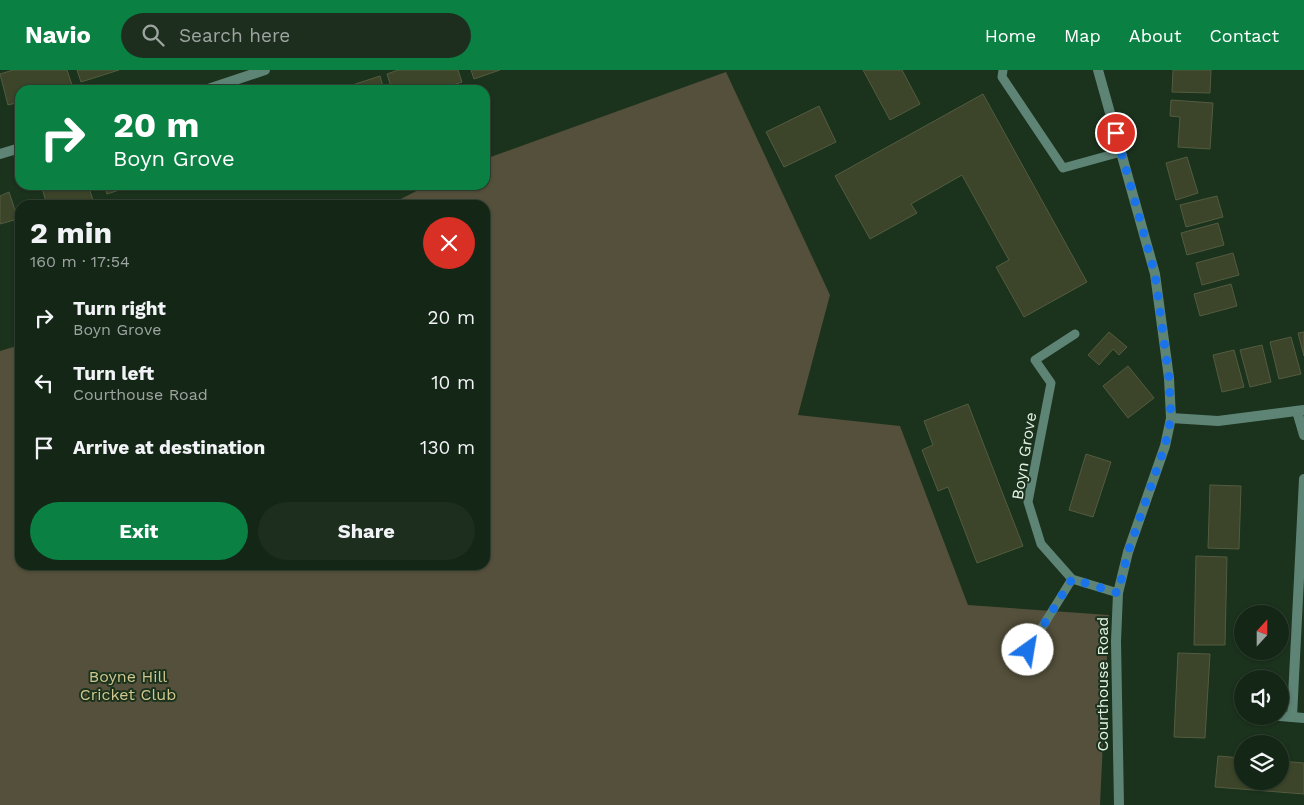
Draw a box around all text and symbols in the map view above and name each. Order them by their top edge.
search box [121,13,471,58]
text: Navio [25,21,91,49]
icon: search [139,21,167,49]
text: Search here [179,24,290,47]
text: Home [985,25,1036,46]
text: Map [1064,25,1101,46]
text: About [1129,25,1181,46]
text: Contact [1209,25,1279,46]
text: 20 m [113,104,199,146]
icon: right [30,105,95,170]
pin [1095,112,1137,154]
icon: arrive [1102,119,1130,147]
text: Boyn Grove [113,146,235,171]
text: 2 min [30,215,112,250]
button: close [423,217,475,269]
text: 160 m · 17:54 [30,252,130,271]
text: Turn right [73,297,166,320]
icon: right [30,304,58,332]
text: 20 m [428,306,475,329]
text: Boyn Grove [73,320,161,339]
text: Turn left [73,362,154,385]
icon: left [30,369,58,397]
text: 10 m [431,371,475,394]
text: Courthouse Road [73,385,208,404]
street label: Boyn Grove [1008,411,1040,501]
icon: arrive [30,434,58,462]
text: Arrive at destination [73,436,265,459]
text: 130 m [420,436,475,459]
button: Exit [30,502,248,560]
button: Share [258,502,475,560]
north arrow [1234,605,1289,660]
map controls [1234,605,1289,790]
street label: Courthouse Road [1093,617,1112,751]
position arrow [1001,623,1053,675]
park label: Boyne Hill Cricket Club [80,667,176,704]
button: sound [1234,670,1289,725]
button: layers [1234,735,1289,790]

